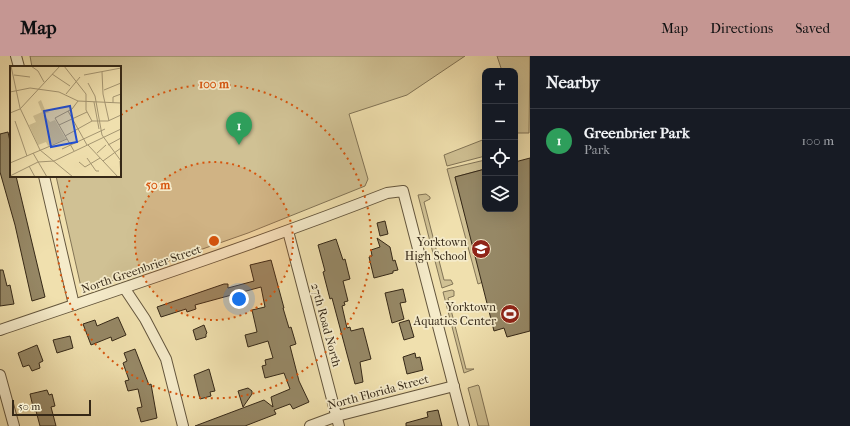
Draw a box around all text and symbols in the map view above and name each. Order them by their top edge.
text: Map [20,17,56,39]
text: Map [661,20,688,37]
text: Directions [710,20,773,37]
text: Saved [795,20,830,37]
inset map [10,66,121,177]
map controls [482,68,518,212]
button: + [482,68,518,104]
text: Nearby [546,72,600,92]
text: 100 m [199,77,230,91]
button: − [482,104,518,140]
pin: 1 [226,112,252,145]
text: Greenbrier Park [584,124,690,142]
text: 1 [557,133,561,148]
text: 100 m [801,133,834,148]
button: locate [482,140,518,176]
text: Park [584,142,610,157]
button: layers [482,176,518,212]
text: 50 m [146,178,171,192]
centre of rings [207,234,221,248]
place label: Yorktown High School [405,235,468,263]
school or university icon: Yorktown High School [470,238,492,260]
street label: North Greenbrier Street [79,242,204,296]
street label: 27th Road North [308,282,344,369]
your location [229,289,249,309]
place label: Yorktown Aquatics Center [412,300,497,328]
sports icon: Yorktown Aquatics Center [499,303,521,325]
street label: North Florida Street [326,372,431,412]
scale bar [12,398,91,417]
text: 50 m [18,400,40,413]

